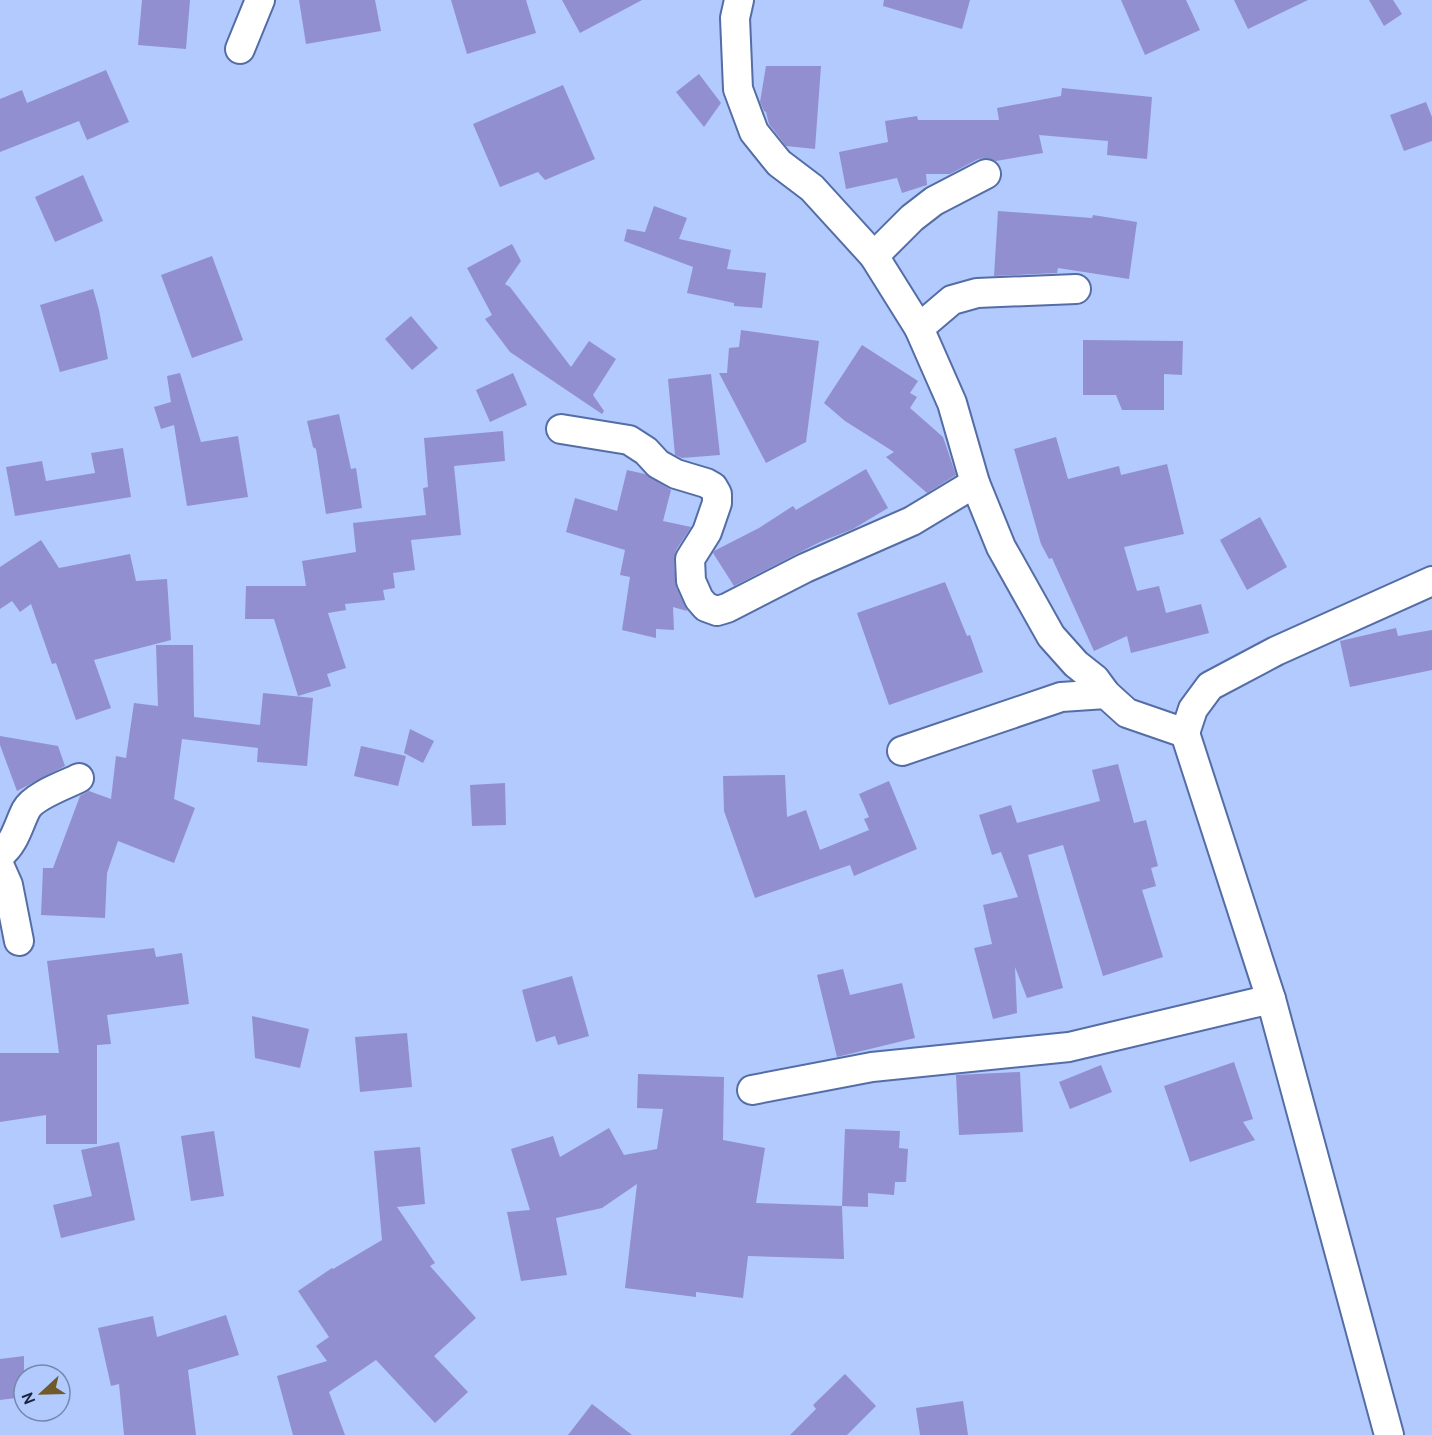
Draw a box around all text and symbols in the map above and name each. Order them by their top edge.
north arrow [12,1363,72,1423]
text: N [18,1390,39,1407]

